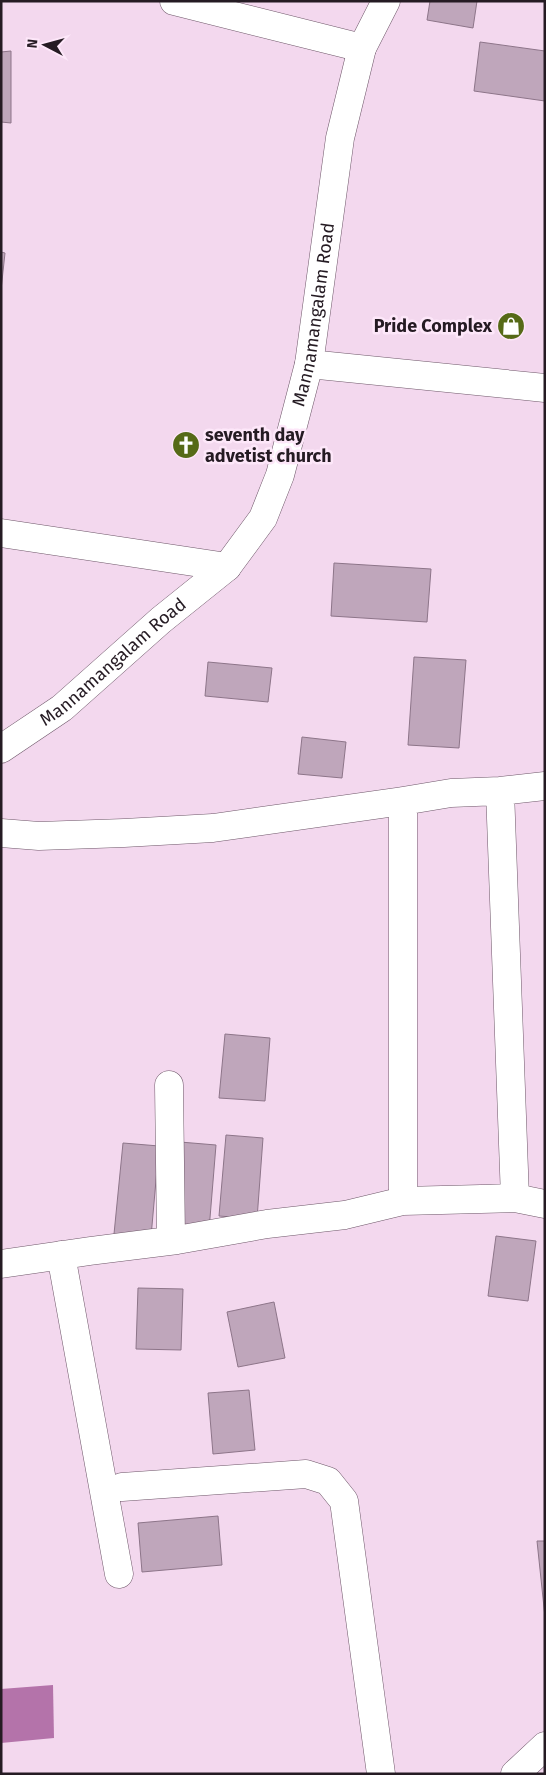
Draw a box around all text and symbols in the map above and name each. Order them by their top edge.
north arrow [20,20,70,70]
text: N [24,38,42,49]
street label: Mannamangalam Road [287,221,339,409]
shop icon: Pride Complex [496,311,526,341]
place label: Pride Complex [374,315,493,337]
place label: seventh day advetist church [205,424,332,467]
church icon: seventh day advetist church [171,430,201,460]
street label: Mannamangalam Road [36,593,191,731]

